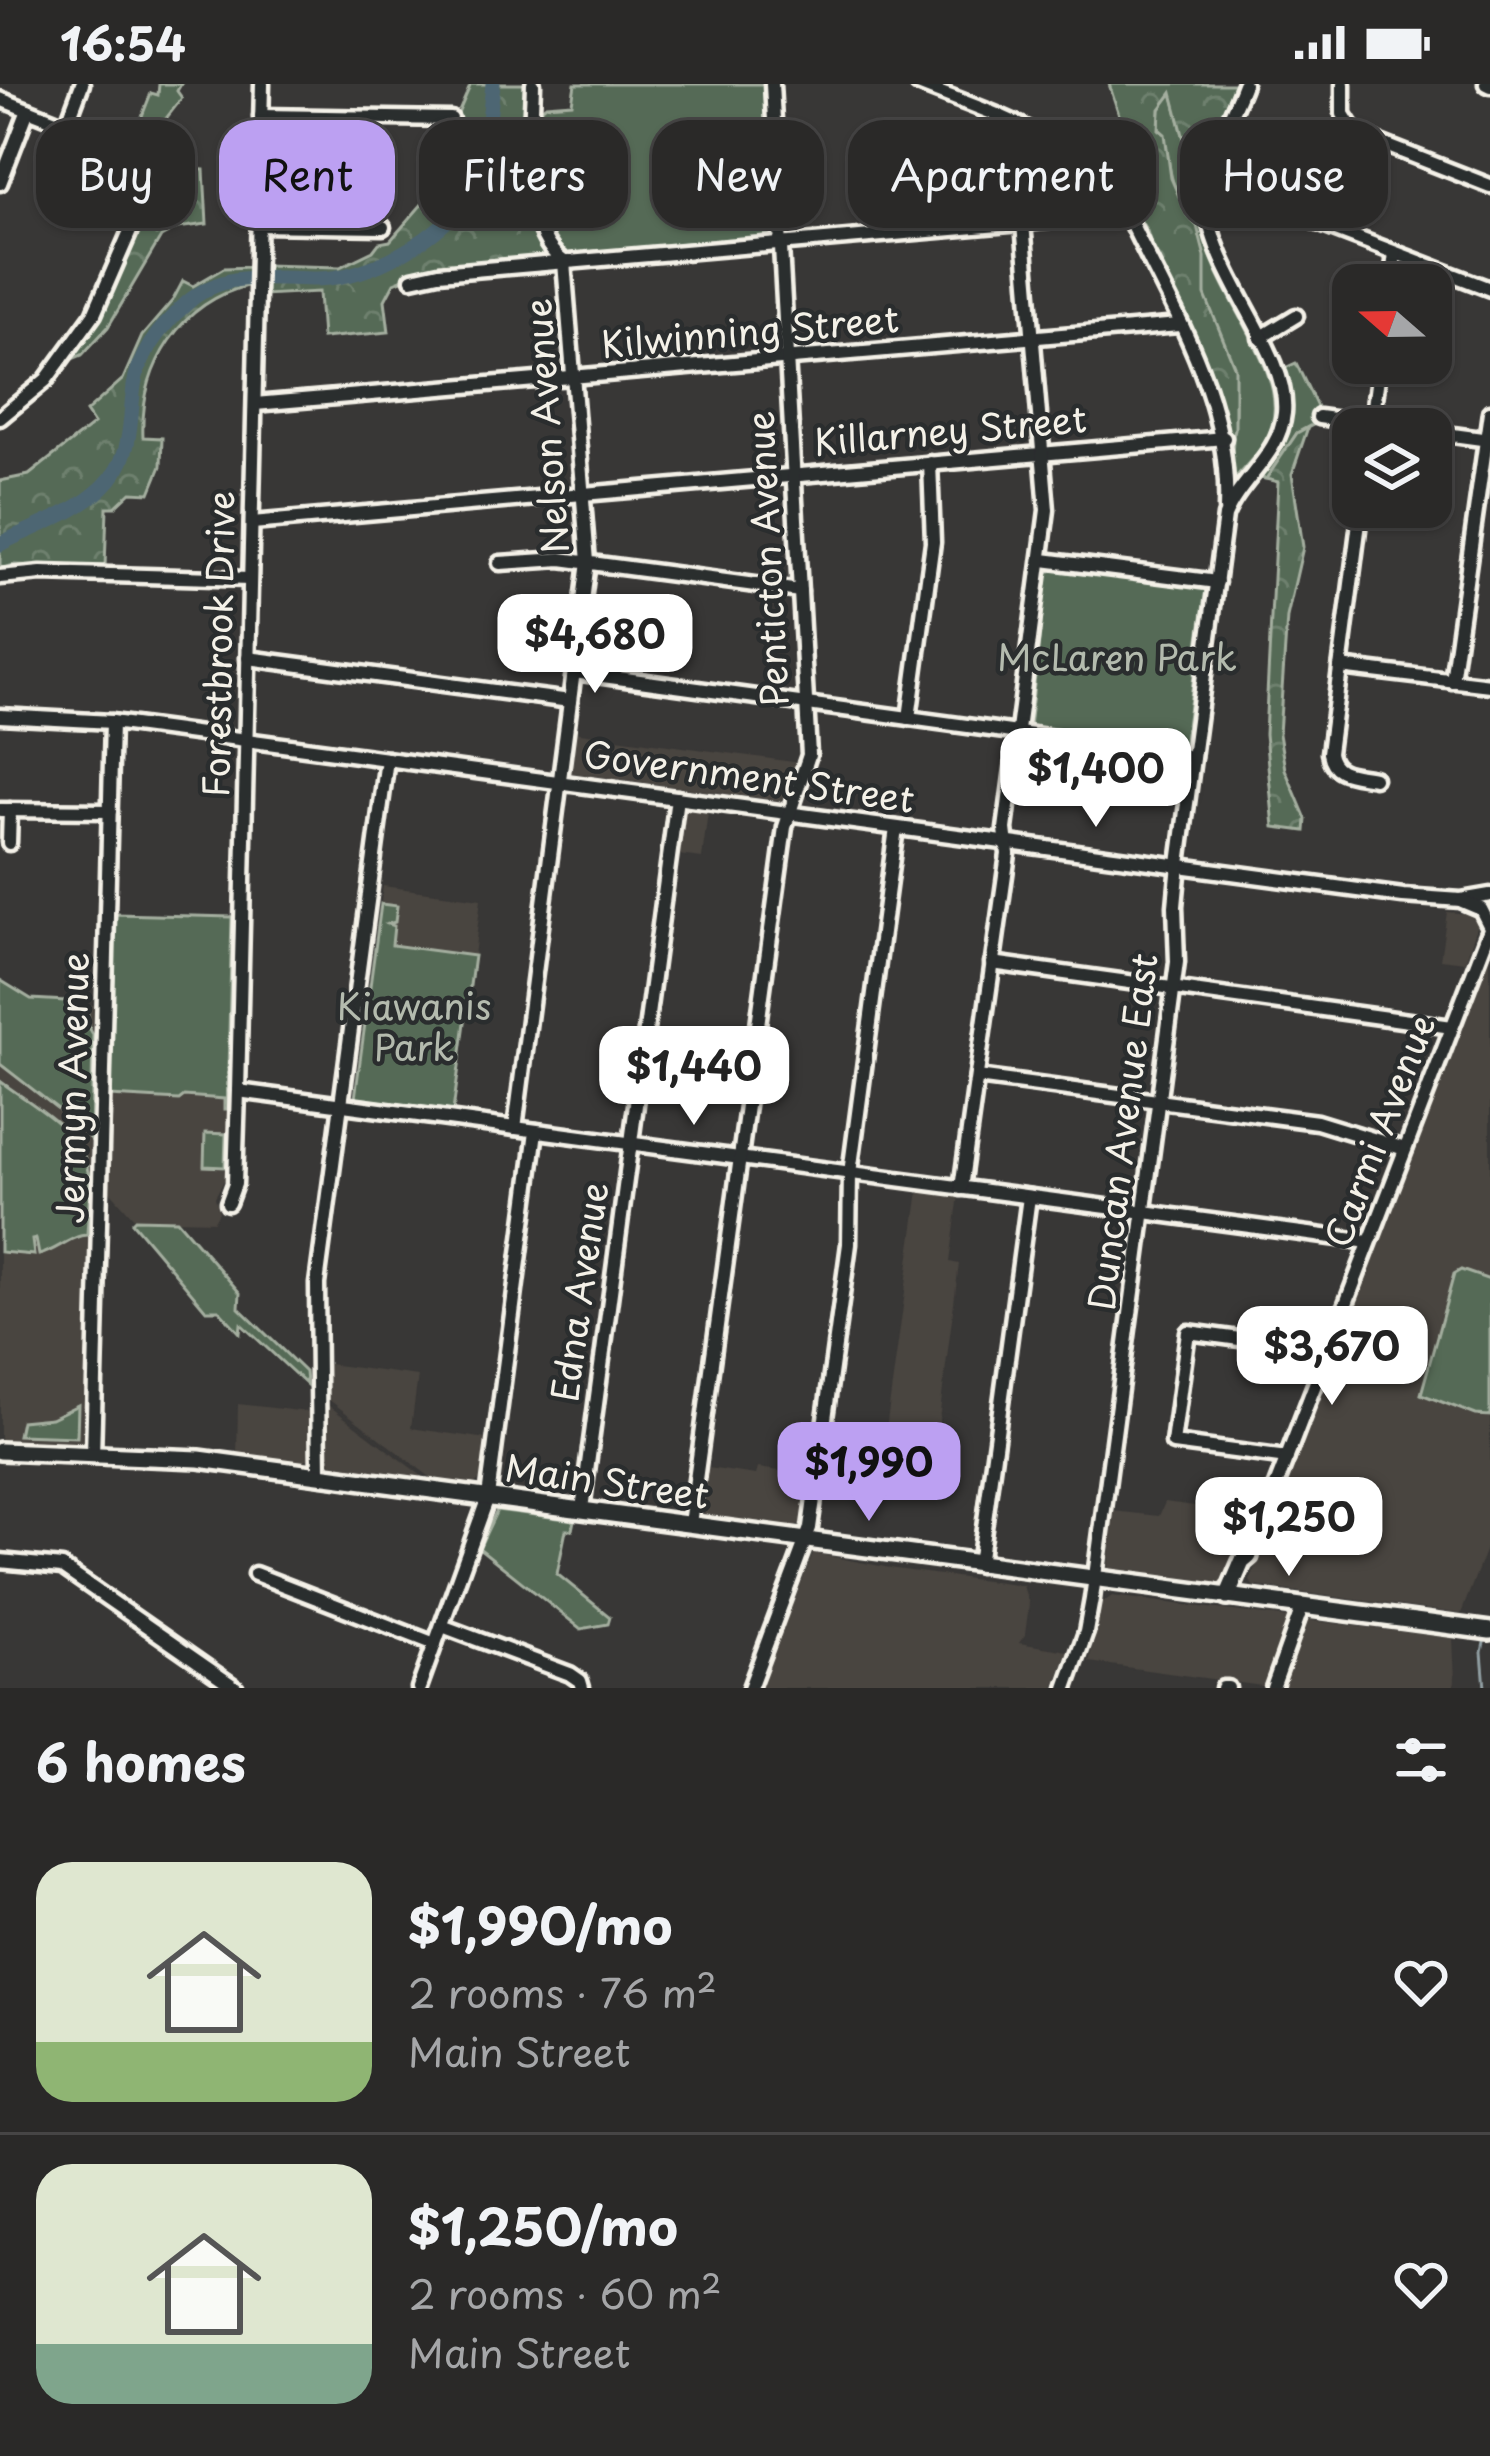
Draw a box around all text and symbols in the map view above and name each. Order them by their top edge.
text: 16:54 [60,8,186,76]
chip: Buy [36,120,195,228]
chip: Rent [219,120,395,228]
chip: Filters [419,120,628,228]
chip: New [652,120,824,228]
chip: Apartment [848,120,1156,228]
chip: House [1180,120,1388,228]
north arrow [1332,264,1452,384]
map controls [1332,264,1452,528]
street label: Kilwinning Street [599,290,901,370]
street label: Nelson Avenue [509,297,581,555]
street label: Killarney Street [811,390,1089,468]
button: layers [1332,408,1452,528]
street label: Penticton Avenue [731,410,801,708]
street label: Forestbrook Drive [187,490,247,798]
pin: $4,680 [497,594,693,696]
text: $4,680 [524,603,666,662]
park label: McLaren Park [997,629,1237,683]
street label: Government Street [580,725,918,825]
pin: $1,400 [998,728,1194,830]
text: $1,400 [1027,737,1165,796]
street label: Duncan Avenue East [1072,950,1170,1313]
street label: Jermyn Avenue [42,952,100,1224]
park label: Kiawanis Park [337,978,491,1073]
street label: Carmi Avenue [1309,1006,1447,1254]
pin: $1,440 [596,1026,792,1128]
text: $1,440 [626,1035,762,1094]
street label: Edna Avenue [536,1178,620,1405]
pin: $3,670 [1234,1306,1430,1408]
text: $3,670 [1264,1315,1400,1374]
pin: $1,990 [771,1422,967,1524]
text: $1,990 [804,1431,934,1490]
street label: Main Street [502,1439,713,1521]
pin: $1,250 [1191,1477,1387,1579]
text: $1,250 [1222,1486,1356,1545]
text: 6 homes [36,1722,246,1799]
icon: filters [1388,1727,1454,1793]
text: $1,990/mo [408,1885,673,1962]
icon: home [132,1910,276,2054]
icon: heart [1388,1949,1454,2015]
text: 2 rooms · 76 m² [408,1962,717,2021]
text: Main Street [408,2021,631,2080]
text: $1,250/mo [408,2186,678,2263]
icon: home [132,2212,276,2356]
icon: heart [1388,2251,1454,2317]
text: 2 rooms · 60 m² [408,2263,722,2322]
text: Main Street [408,2322,631,2381]

